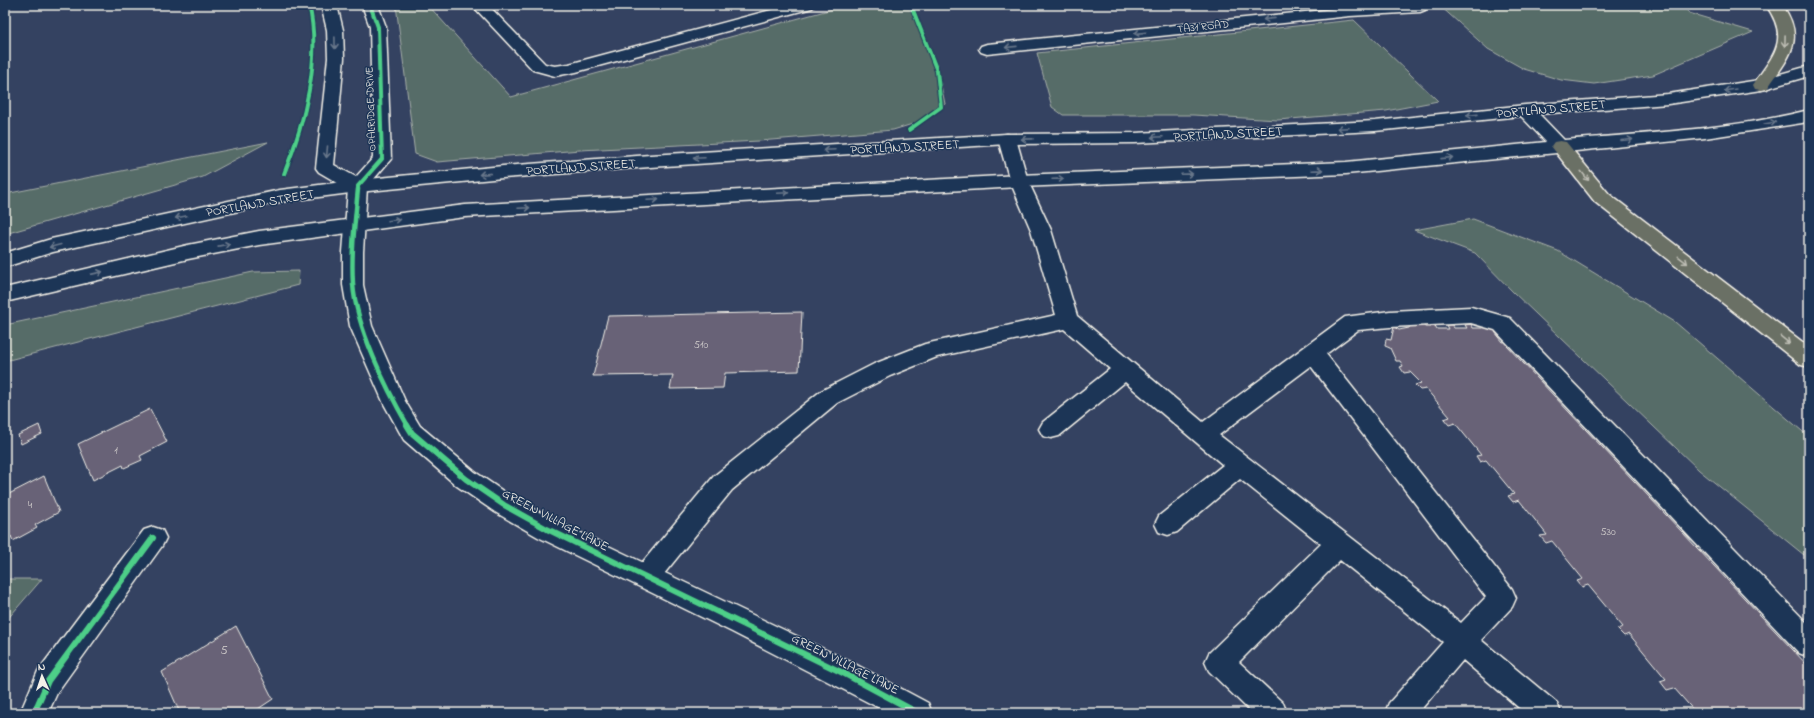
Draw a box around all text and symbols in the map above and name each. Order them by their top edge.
one-way arrow [1263,15,1276,23]
street label: TA31 ROAD [1176,16,1230,38]
one-way arrow [1134,29,1147,37]
one-way arrow [1781,34,1789,47]
one-way arrow [331,36,339,49]
one-way arrow [1005,43,1018,50]
street label: OPALRIDGE DRIVE [362,66,380,152]
one-way arrow [1724,86,1737,94]
street label: PORTLAND STREET [1496,95,1607,124]
one-way arrow [1466,112,1479,119]
one-way arrow [1763,119,1776,127]
street label: PORTLAND STREET [1173,122,1284,147]
one-way arrow [1337,124,1350,132]
one-way arrow [1151,133,1164,140]
street label: PORTLAND STREET [850,135,961,160]
one-way arrow [1021,135,1034,143]
one-way arrow [1620,137,1633,144]
one-way arrow [323,145,330,158]
one-way arrow [823,147,836,154]
street label: PORTLAND STREET [526,154,637,181]
one-way arrow [1440,154,1453,162]
one-way arrow [693,155,706,162]
one-way arrow [1310,166,1323,173]
one-way arrow [479,170,492,177]
one-way arrow [1180,171,1193,178]
one-way arrow [1580,171,1589,182]
one-way arrow [1051,175,1064,183]
street label: PORTLAND STREET [205,185,316,222]
one-way arrow [776,189,789,196]
one-way arrow [646,196,659,204]
one-way arrow [517,204,530,211]
one-way arrow [175,213,188,221]
one-way arrow [387,216,400,223]
one-way arrow [217,240,230,248]
one-way arrow [48,242,61,250]
one-way arrow [1678,256,1689,265]
one-way arrow [91,269,104,276]
one-way arrow [1780,336,1791,345]
house number: 510 [694,337,709,353]
house number: 1 [114,443,118,459]
street label: GREEN VILLAGE LANE [498,484,612,557]
house number: 4 [28,497,33,513]
house number: 530 [1600,524,1616,540]
street label: GREEN VILLAGE LANE [788,629,903,700]
house number: 5 [220,641,228,660]
north arrow [22,656,62,696]
text: N [37,659,46,675]

